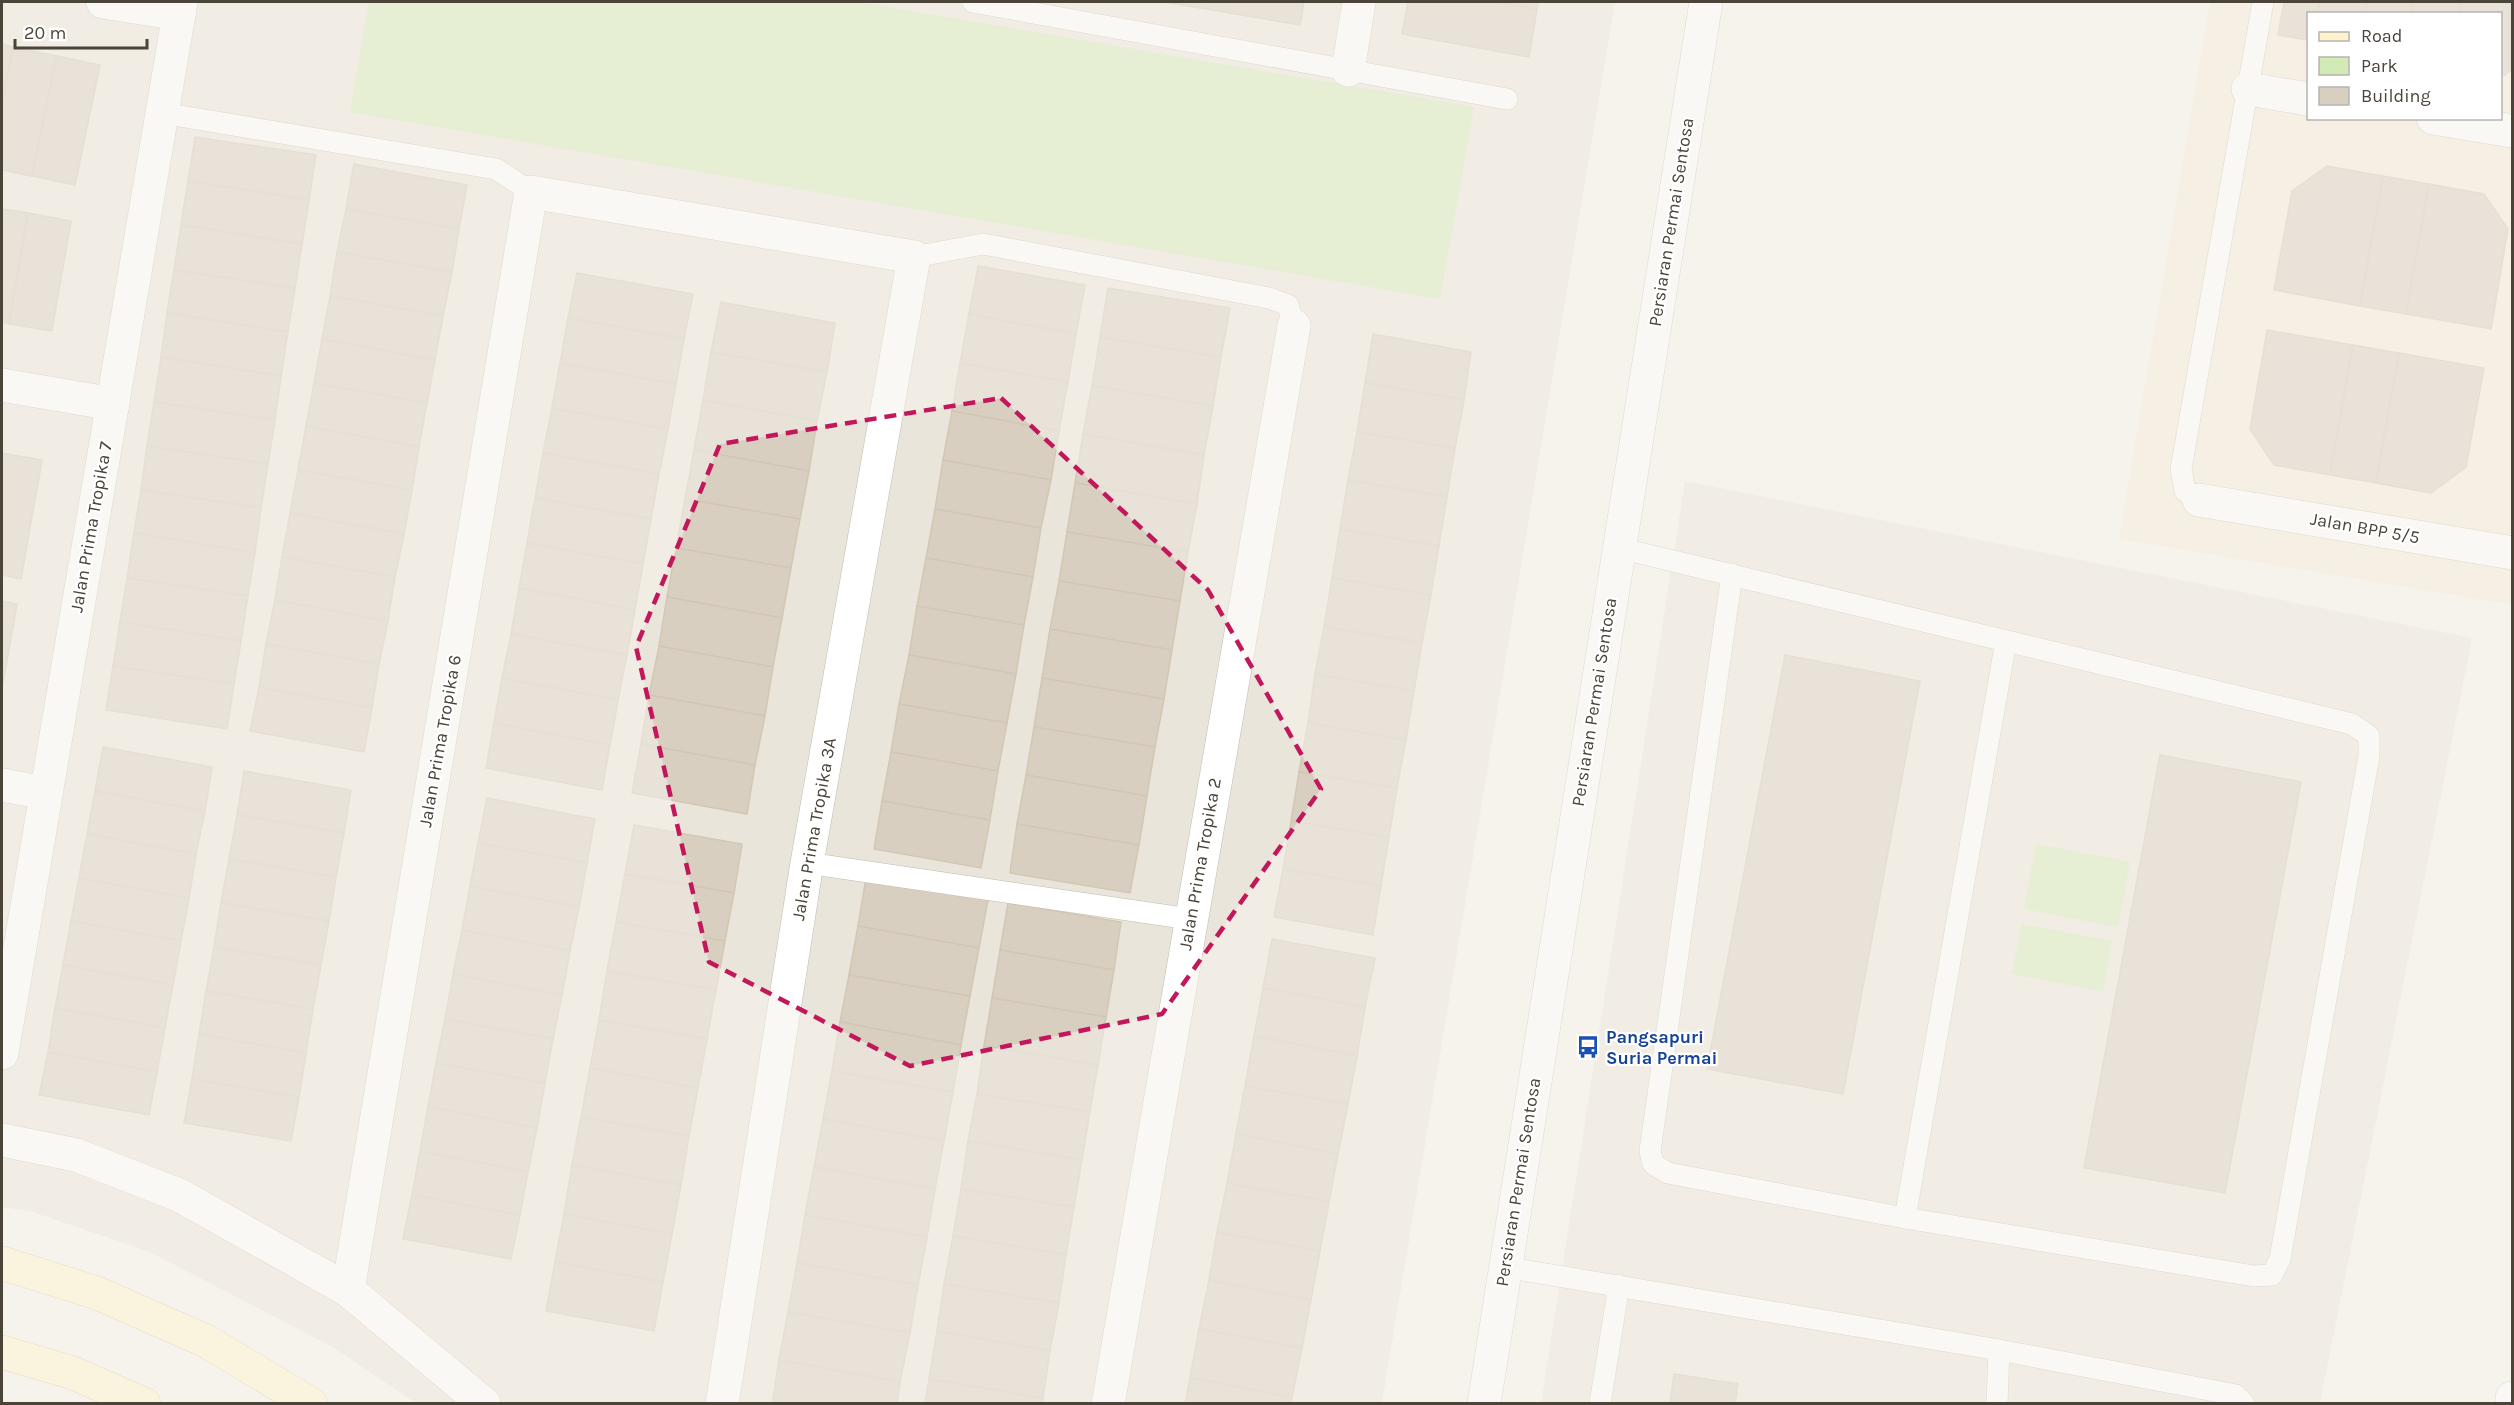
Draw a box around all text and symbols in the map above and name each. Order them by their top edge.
scale bar [15,12,147,50]
legend [2307,12,2502,120]
text: 20 m [24,22,66,44]
text: Road [2361,25,2402,47]
text: Park [2361,55,2398,77]
text: Building [2361,85,2431,107]
street label: Persiaran Permai Sentosa [1644,116,1698,328]
street label: Jalan Prima Tropika 7 [65,439,117,614]
street label: Jalan BPP 5/5 [2309,508,2421,548]
street label: Persiaran Permai Sentosa [1567,596,1621,808]
street label: Jalan Prima Tropika 6 [414,653,466,829]
street label: Jalan Prima Tropika 3A [787,736,841,922]
street label: Jalan Prima Tropika 2 [1174,776,1226,952]
place label: Pangsapuri Suria Permai [1606,1026,1717,1069]
bus stop icon: Pangsapuri Suria Permai [1575,1034,1601,1060]
street label: Persiaran Permai Sentosa [1491,1076,1545,1288]

